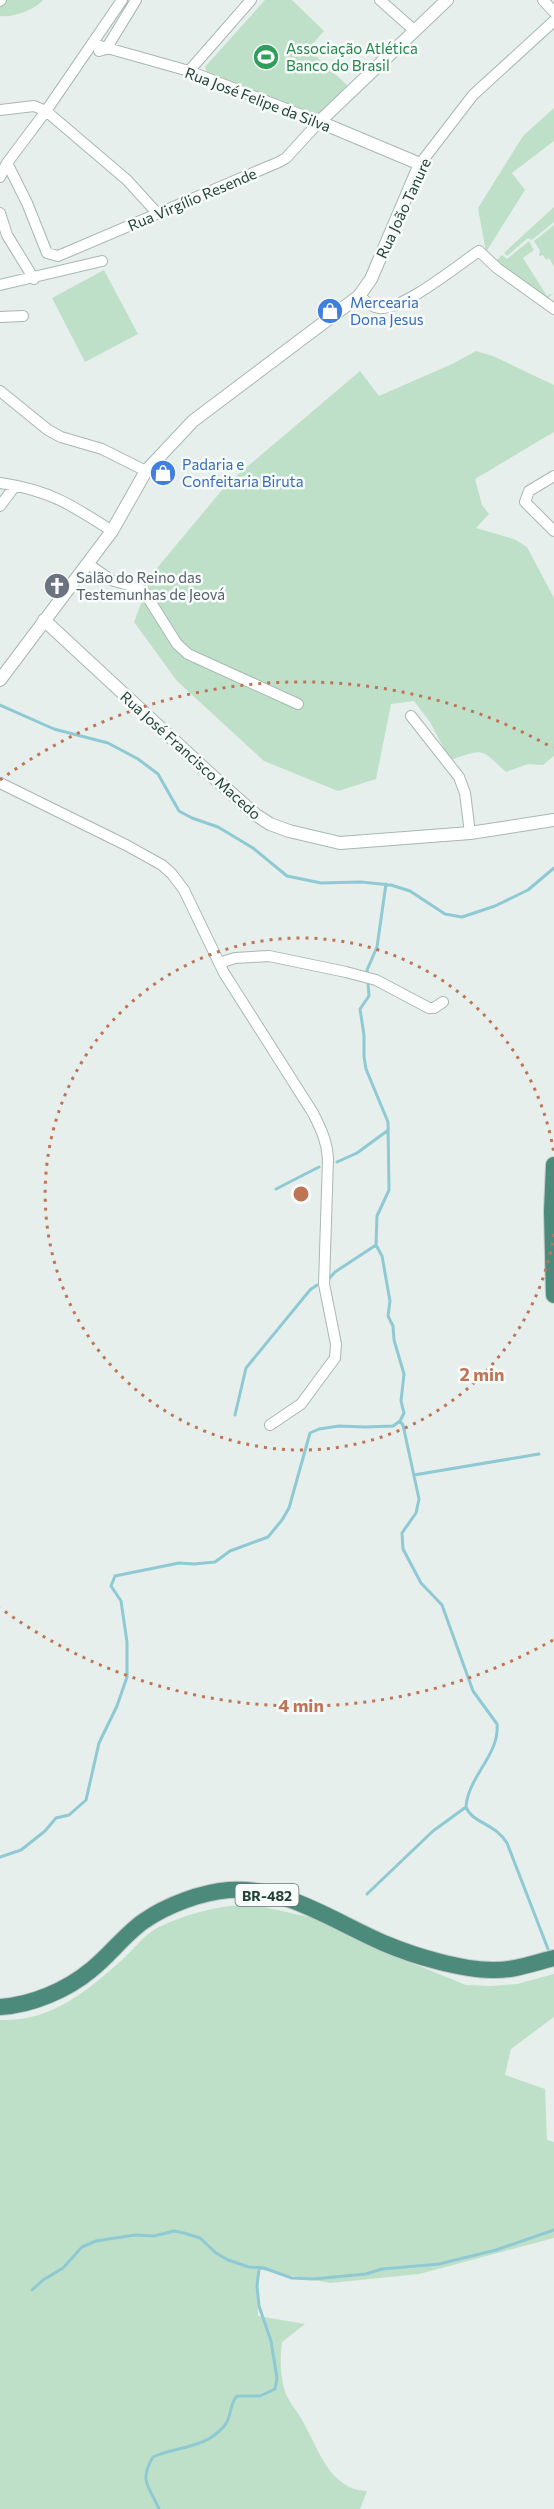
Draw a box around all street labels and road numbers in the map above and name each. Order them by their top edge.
street label: Rua José Felipe da Silva [183,63,333,135]
street label: Rua João Tanure [372,155,434,261]
street label: Rua Virgílio Resende [125,164,259,234]
street label: Rua José Francisco Macedo [117,687,265,823]
road number: BR-482 [236,1884,298,1906]

